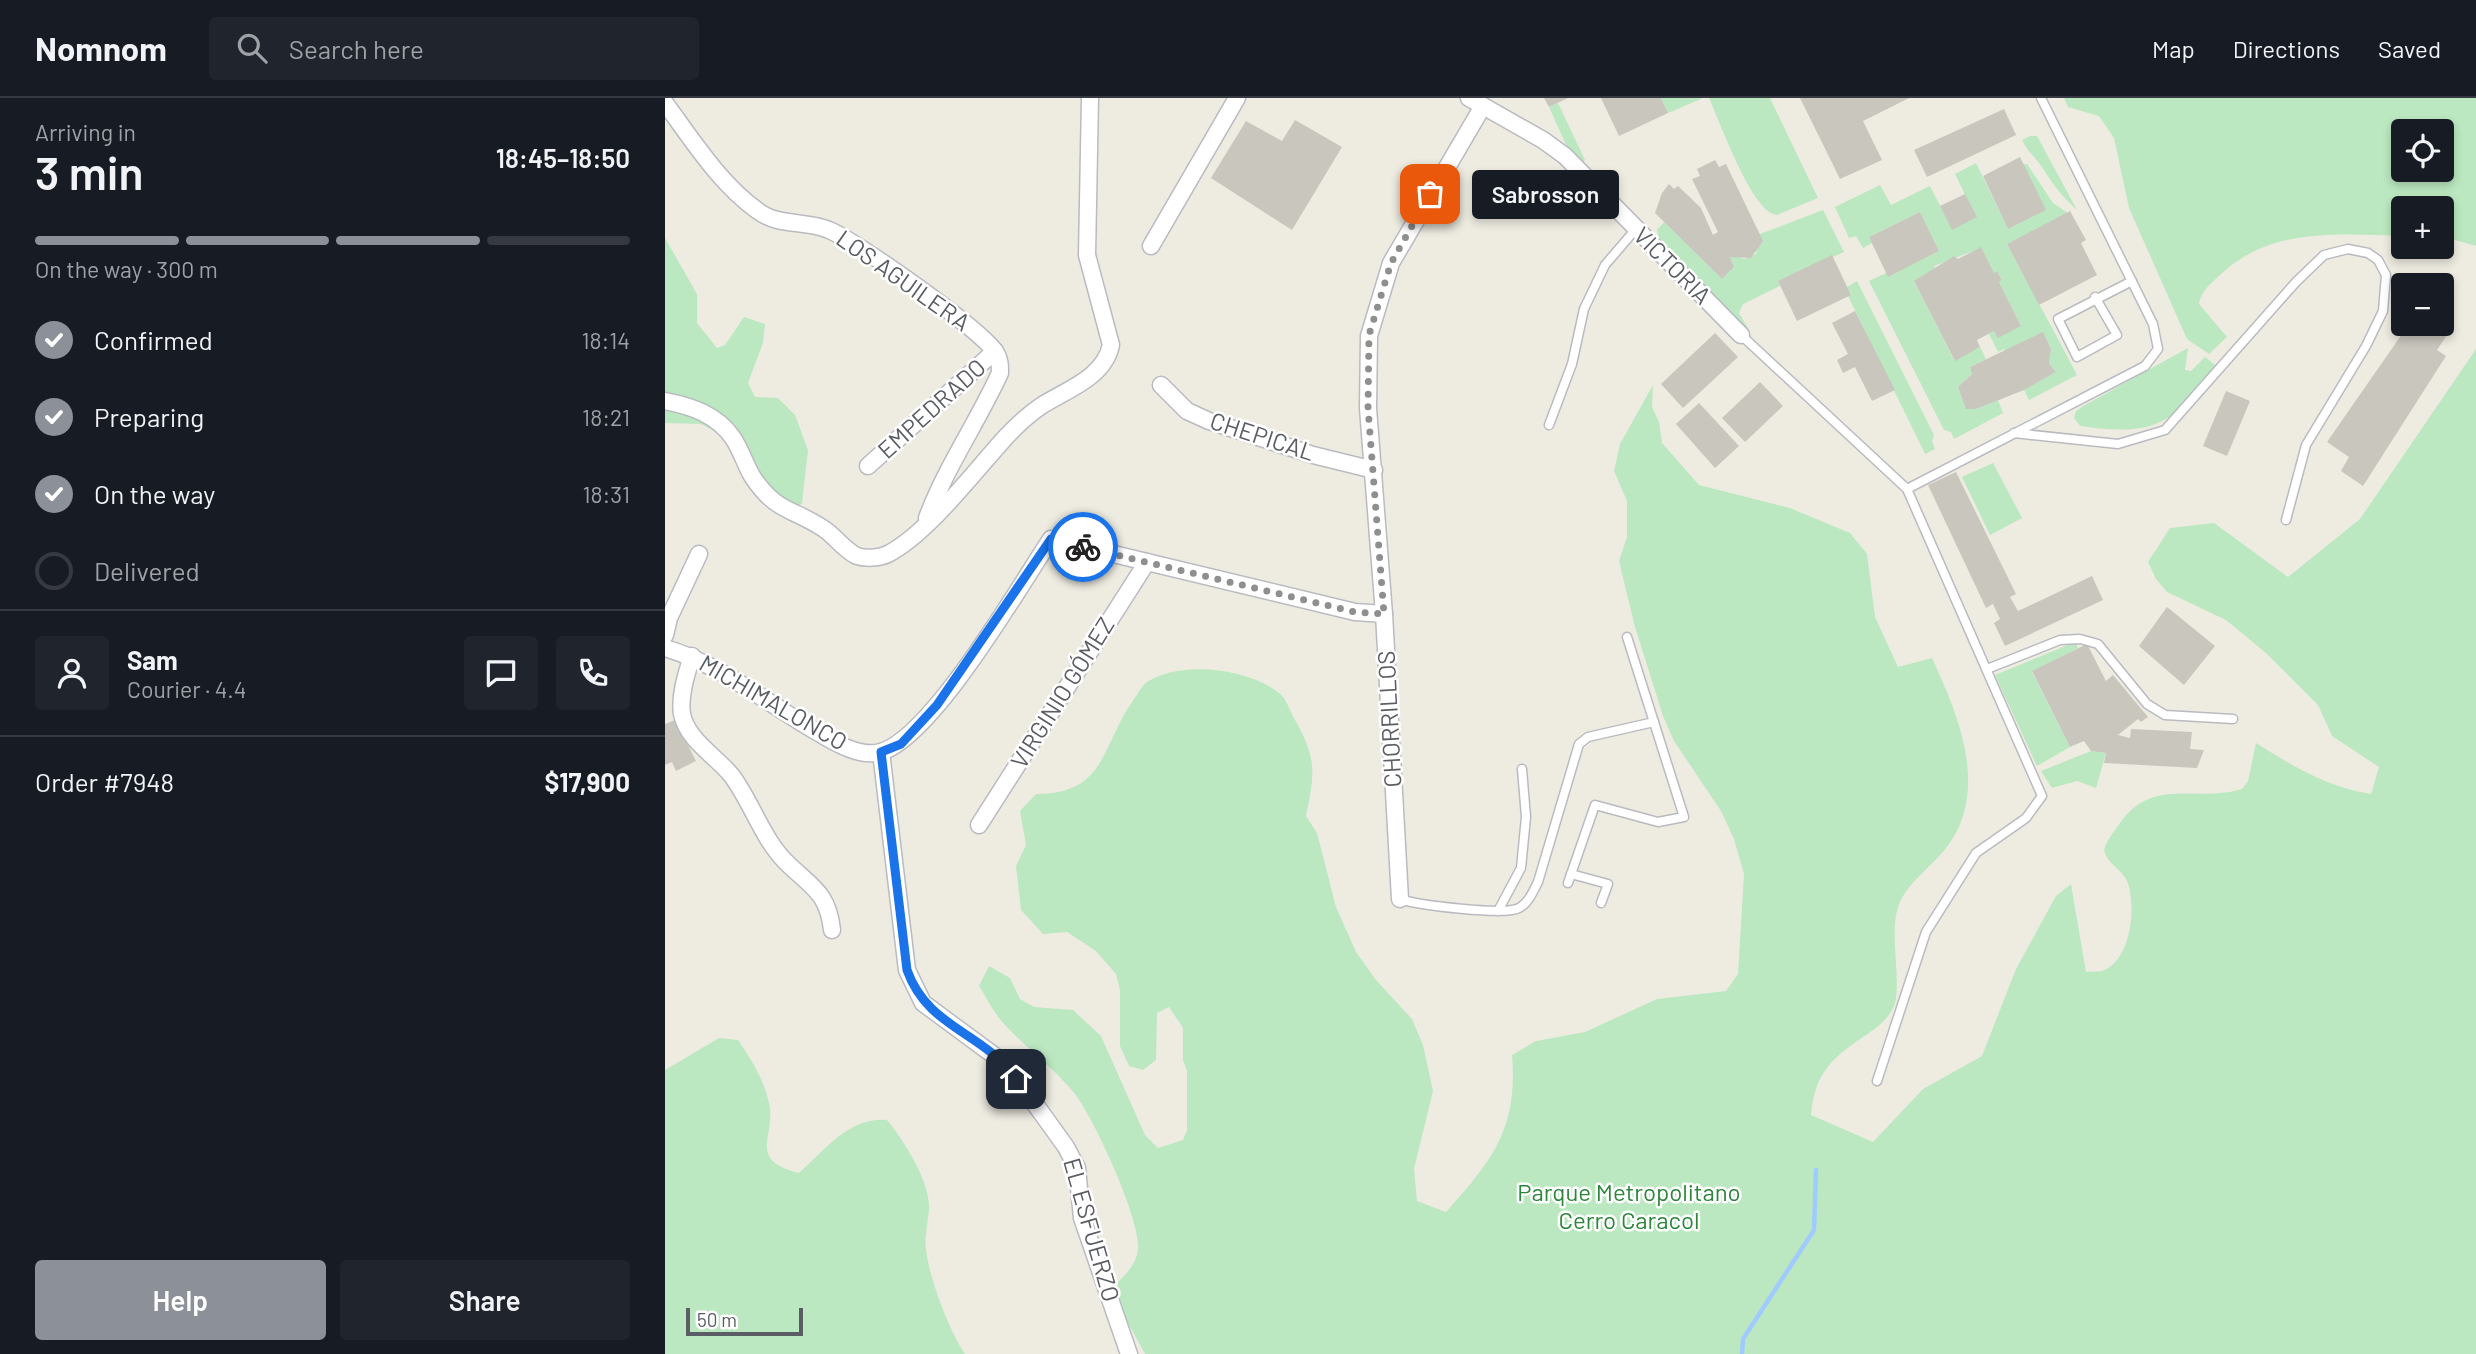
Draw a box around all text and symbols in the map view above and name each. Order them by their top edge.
search box [209,17,699,80]
text: Nomnom [35,28,167,68]
icon: search [233,29,271,67]
text: Search here [289,33,424,64]
text: Map [2152,34,2195,63]
text: Directions [2233,34,2340,63]
text: Saved [2378,34,2441,63]
text: Arriving in [35,118,136,146]
map controls [2391,119,2454,336]
button: locate [2391,119,2454,182]
text: 18:45–18:50 [496,142,630,173]
text: 3 min [35,144,144,199]
pin [1400,164,1460,224]
callout: Sabrosson [1472,170,1619,218]
icon: bag [1411,175,1449,213]
text: Sabrosson [1492,180,1599,208]
button: + [2391,196,2454,259]
street label: VICTORIA [1628,220,1718,310]
street label: LOS AGUILERA [831,223,976,336]
text: On the way · 300 m [35,255,218,283]
button: − [2391,273,2454,336]
icon: check [35,321,73,359]
text: Confirmed [94,324,213,355]
text: 18:14 [581,326,630,354]
street label: EMPEDRADO [871,352,991,464]
icon: check [35,398,73,436]
text: Preparing [94,401,204,432]
text: 18:21 [582,403,630,431]
street label: CHEPICAL [1207,405,1318,466]
icon: check [35,475,73,513]
text: On the way [94,478,215,509]
text: 18:31 [582,480,630,508]
courier [1048,512,1118,582]
icon: bike [1064,528,1102,566]
text: Delivered [94,555,200,586]
street label: VIRGINIO GÓMEZ [1004,611,1120,773]
button: person [35,636,109,710]
button: chat [464,636,538,710]
button: phone [556,636,630,710]
text: Sam [127,644,178,675]
street label: MICHIMALONCO [695,648,853,756]
street label: CHORRILLOS [1370,650,1407,788]
text: Courier · 4.4 [127,675,246,703]
text: Order #7948 [35,766,174,797]
text: $17,900 [544,766,630,797]
pin [986,1049,1046,1109]
icon: home [997,1060,1035,1098]
street label: EL ESFUERZO [1058,1154,1127,1305]
park label: Parque Metropolitano Cerro Caracol [1517,1177,1741,1234]
button: Help [35,1260,326,1340]
button: Share [340,1260,630,1340]
scale bar [686,1305,803,1337]
text: 50 m [697,1308,737,1331]

